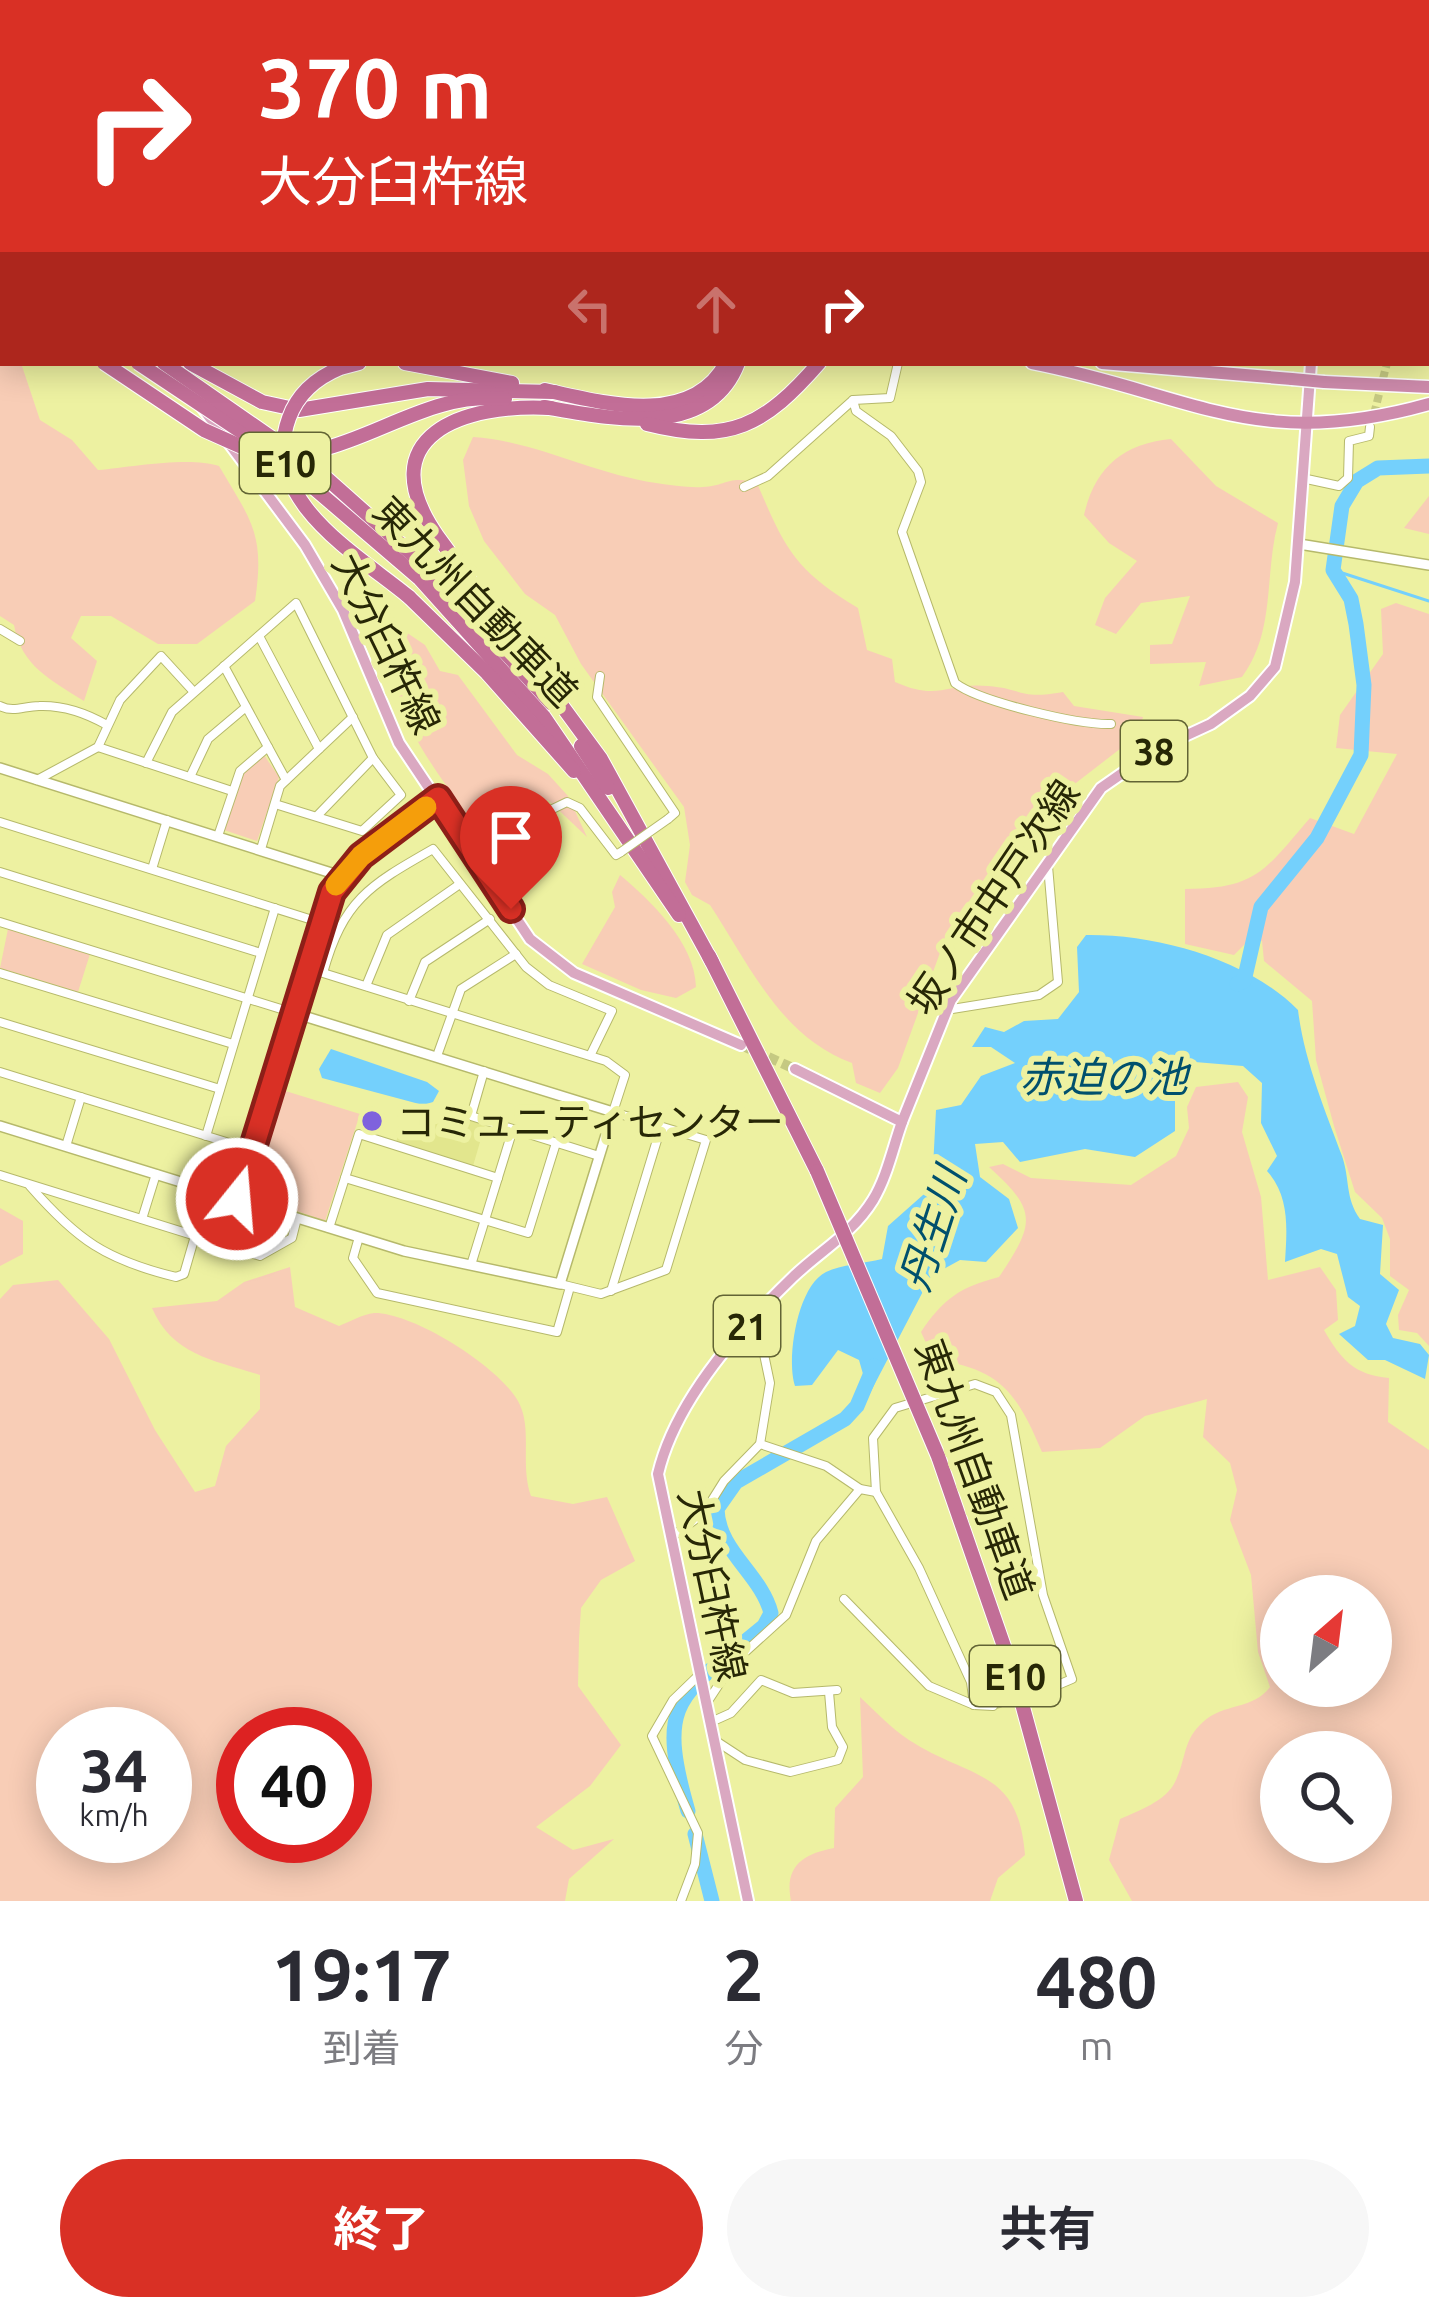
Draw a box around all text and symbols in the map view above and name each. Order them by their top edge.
text: 370 m [258,40,492,134]
icon: right [60,48,216,204]
text: 大分臼杵線 [258,151,528,211]
icon: left [557,276,623,342]
icon: ahead [683,276,749,342]
icon: right [809,276,875,342]
road number: E10 [240,433,330,493]
street label: 東九州自動車道 [366,488,586,714]
street label: 大分臼杵線 [325,546,449,740]
road number: 38 [1121,721,1187,781]
street label: 坂ノ市中戸次線 [899,772,1087,1022]
pin [460,786,562,909]
icon: arrive [478,804,544,870]
water label: 赤迫の池 [1020,1053,1192,1100]
place label: コミュニティセンター [396,1100,784,1143]
marker: コミュニティセンター [359,1108,385,1134]
position arrow [174,1136,300,1262]
water label: 丹生川 [890,1158,975,1296]
road number: 21 [714,1296,780,1356]
street label: 東九州自動車道 [908,1333,1042,1605]
street label: 大分臼杵線 [672,1485,754,1685]
north arrow [1260,1575,1392,1707]
map controls [1260,1575,1392,1863]
road number: E10 [970,1646,1060,1706]
speed limit sign: 40 [216,1707,372,1863]
button: search [1260,1731,1392,1863]
text: 34 [80,1736,148,1803]
text: km/h [79,1798,149,1832]
text: 19:17 [272,1934,452,2015]
text: 2 [723,1934,764,2015]
text: 480 [1036,1941,1157,2022]
text: m [1080,2024,1113,2067]
text: 到着 [323,2026,401,2069]
text: 分 [724,2026,763,2069]
button: 終了 [60,2159,703,2297]
button: 共有 [727,2159,1369,2297]

